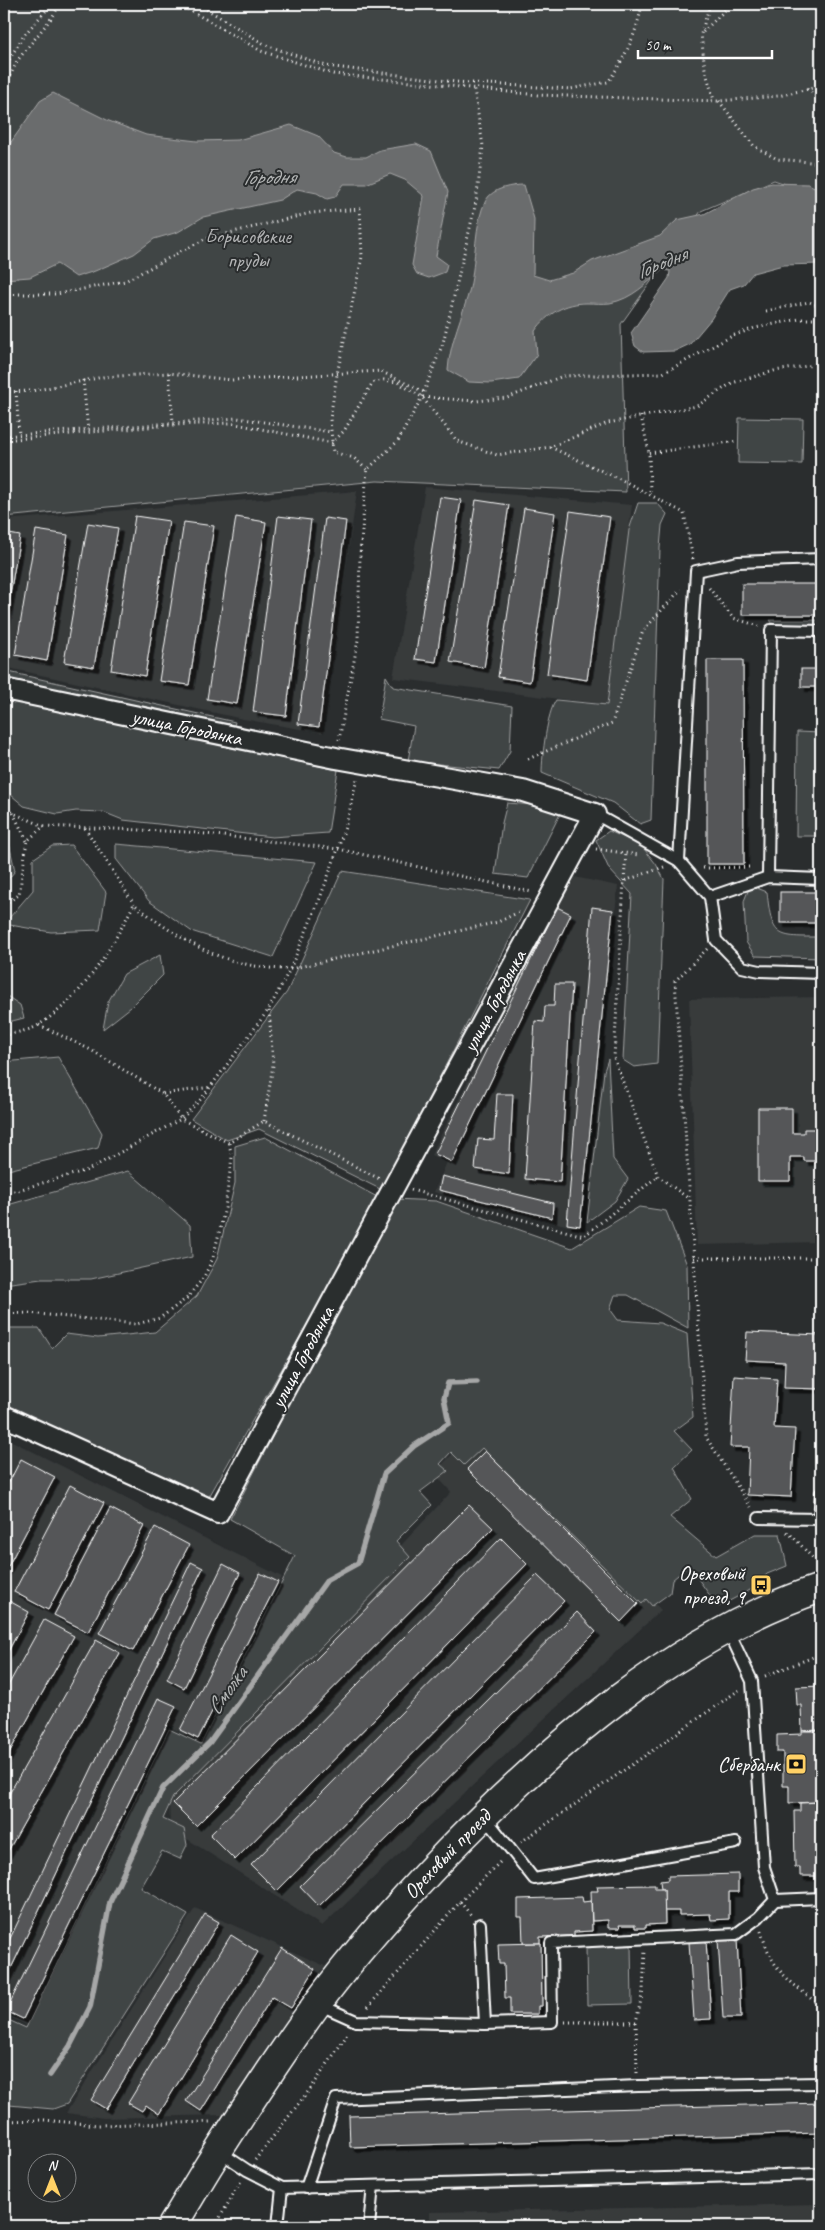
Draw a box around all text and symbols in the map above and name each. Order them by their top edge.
scale bar [638,28,771,60]
text: 50 m [645,36,672,55]
water label: Городня [243,162,299,191]
park label: Борисовские пруды [205,223,292,273]
water label: Городня [632,239,694,286]
street label: улица Городянка [128,702,246,752]
street label: улица Городянка [455,944,533,1058]
street label: улица Городянка [263,1300,341,1414]
place label: Ореховый проезд, 9 [679,1560,747,1610]
bus stop icon: Ореховый проезд, 9 [749,1573,773,1597]
water label: Смолка [200,1659,255,1720]
place label: Сбербанк [718,1751,782,1777]
bank icon: Сбербанк [784,1752,808,1776]
street label: Ореховый проезд [398,1802,498,1904]
north arrow [28,2152,78,2202]
text: N [48,2157,59,2174]

